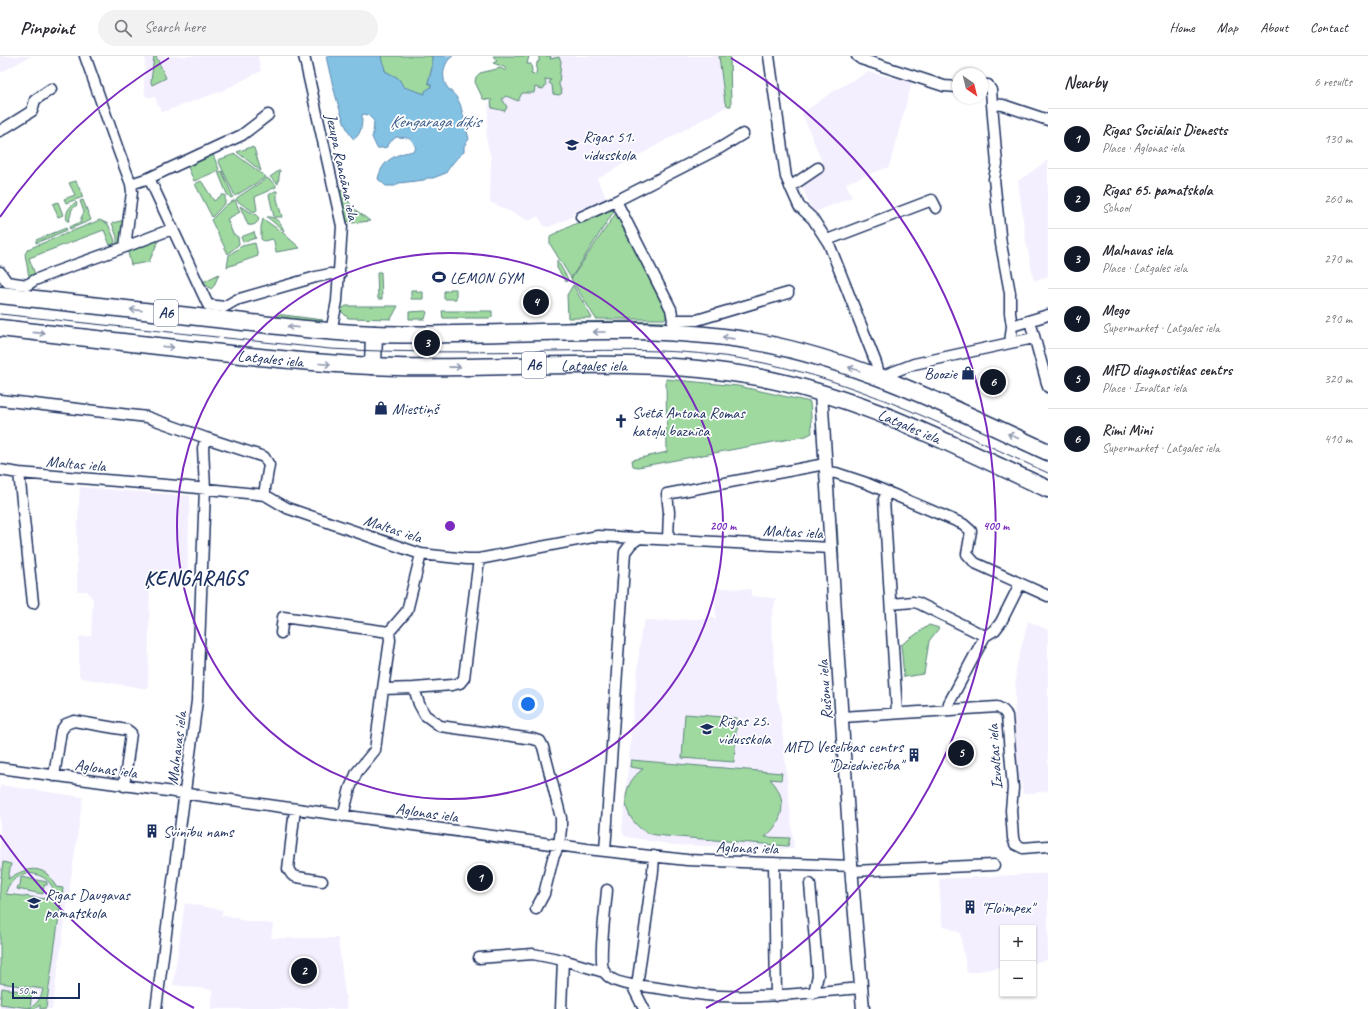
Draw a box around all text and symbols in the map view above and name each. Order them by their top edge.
search box [98,10,378,46]
text: Pinpoint [20,16,74,40]
icon: search [112,17,134,39]
text: Search here [144,18,205,37]
text: Home [1169,19,1195,36]
text: Map [1217,19,1238,36]
text: About [1260,19,1288,36]
text: Contact [1310,19,1348,36]
north arrow [952,68,988,104]
text: Nearby [1064,72,1107,93]
text: 6 results [1314,74,1352,90]
street label: Jezupa Rancāna iela [321,111,363,223]
water label: Ķengaraga dīķis [390,111,483,132]
text: Rīgas Sociālais Dienests [1102,121,1227,140]
place label: Rīgas 51. vidusskola [583,127,637,165]
text: 1 [1074,131,1080,147]
text: 130 m [1324,131,1352,147]
school or university icon: Rīgas 51. vidusskola [564,137,580,153]
text: Place · Aglonas iela [1102,140,1184,156]
text: Rīgas 65. pamatskola [1102,181,1212,200]
text: 2 [1074,191,1080,207]
text: 260 m [1324,191,1352,207]
text: School [1102,200,1130,216]
text: Malnavas iela [1102,241,1172,260]
text: 3 [1074,251,1080,267]
text: 270 m [1324,251,1352,267]
text: Place · Latgales iela [1102,260,1187,276]
place label: LEMON GYM [450,268,525,288]
sports icon: LEMON GYM [431,269,447,285]
pin: 4 [523,287,549,317]
road number: A6 [154,300,178,326]
text: Mego [1102,301,1129,320]
one-way arrow [130,306,143,314]
text: 4 [1074,311,1080,327]
text: 290 m [1324,311,1352,327]
text: Supermarket · Latgales iela [1102,320,1220,336]
one-way arrow [287,324,300,331]
pin: 3 [414,328,440,358]
one-way arrow [593,328,606,336]
one-way arrow [32,329,45,336]
one-way arrow [722,334,735,342]
one-way arrow [161,343,174,351]
street label: Latgales iela [236,346,305,372]
road number: A6 [522,352,546,378]
street label: Latgales iela [561,356,629,376]
one-way arrow [318,360,331,367]
text: MFD diagnostikas centrs [1102,361,1232,380]
one-way arrow [448,363,461,370]
one-way arrow [849,364,861,372]
place label: Boozie [924,364,959,384]
shop icon: Boozie [960,365,976,381]
pin: 6 [980,367,1006,397]
text: 5 [1074,371,1080,387]
text: 320 m [1324,371,1352,387]
text: Place · Izvaltas iela [1102,380,1186,396]
place label: Miestiņš [392,399,441,419]
shop icon: Miestiņš [373,400,389,416]
place label: Svētā Antona Romas katoļu baznīca [632,403,746,441]
street label: Latgales iela [875,405,945,449]
church icon: Svētā Antona Romas katoļu baznīca [613,413,629,429]
text: Rimi Mini [1102,421,1152,440]
text: 6 [1074,431,1080,447]
text: 410 m [1324,431,1352,447]
one-way arrow [1007,432,1019,439]
text: Supermarket · Latgales iela [1102,440,1220,456]
street label: Maltas iela [45,451,108,477]
street label: Maltas iela [361,510,426,548]
text: 200 m [710,518,737,534]
text: 400 m [983,518,1010,534]
centre of rings [443,519,457,533]
street label: Maltas iela [763,520,825,544]
district label: ĶENGARAGS [144,566,250,591]
street label: Rušonu iela [813,658,837,720]
your location [518,694,538,714]
street label: Malnavas iela [163,709,192,786]
place label: Rīgas 25. vidusskola [718,711,772,749]
school or university icon: Rīgas 25. vidusskola [699,721,715,737]
street label: Izvaltas iela [983,722,1007,790]
place label: MFD Veselības centrs "Dziedniecība" [784,737,906,775]
pin: 5 [948,738,974,768]
building icon: MFD Veselības centrs "Dziedniecība" [906,747,922,763]
street label: Aglonas iela [74,755,140,783]
street label: Aglonas iela [395,799,461,827]
place label: Svinību nams [163,822,235,842]
building icon: Svinību nams [144,823,160,839]
street label: Aglonas iela [715,837,780,859]
pin: 1 [467,863,493,893]
place label: Rīgas Daugavas pamatskola [45,885,131,923]
school or university icon: Rīgas Daugavas pamatskola [26,895,42,911]
place label: "Floimpex" [981,898,1037,918]
building icon: "Floimpex" [962,899,978,915]
map controls [1000,925,1036,997]
button: + [1000,925,1036,961]
pin: 2 [291,956,317,986]
button: − [1000,961,1036,997]
scale bar [12,981,80,1000]
text: 50 m [18,983,37,997]

